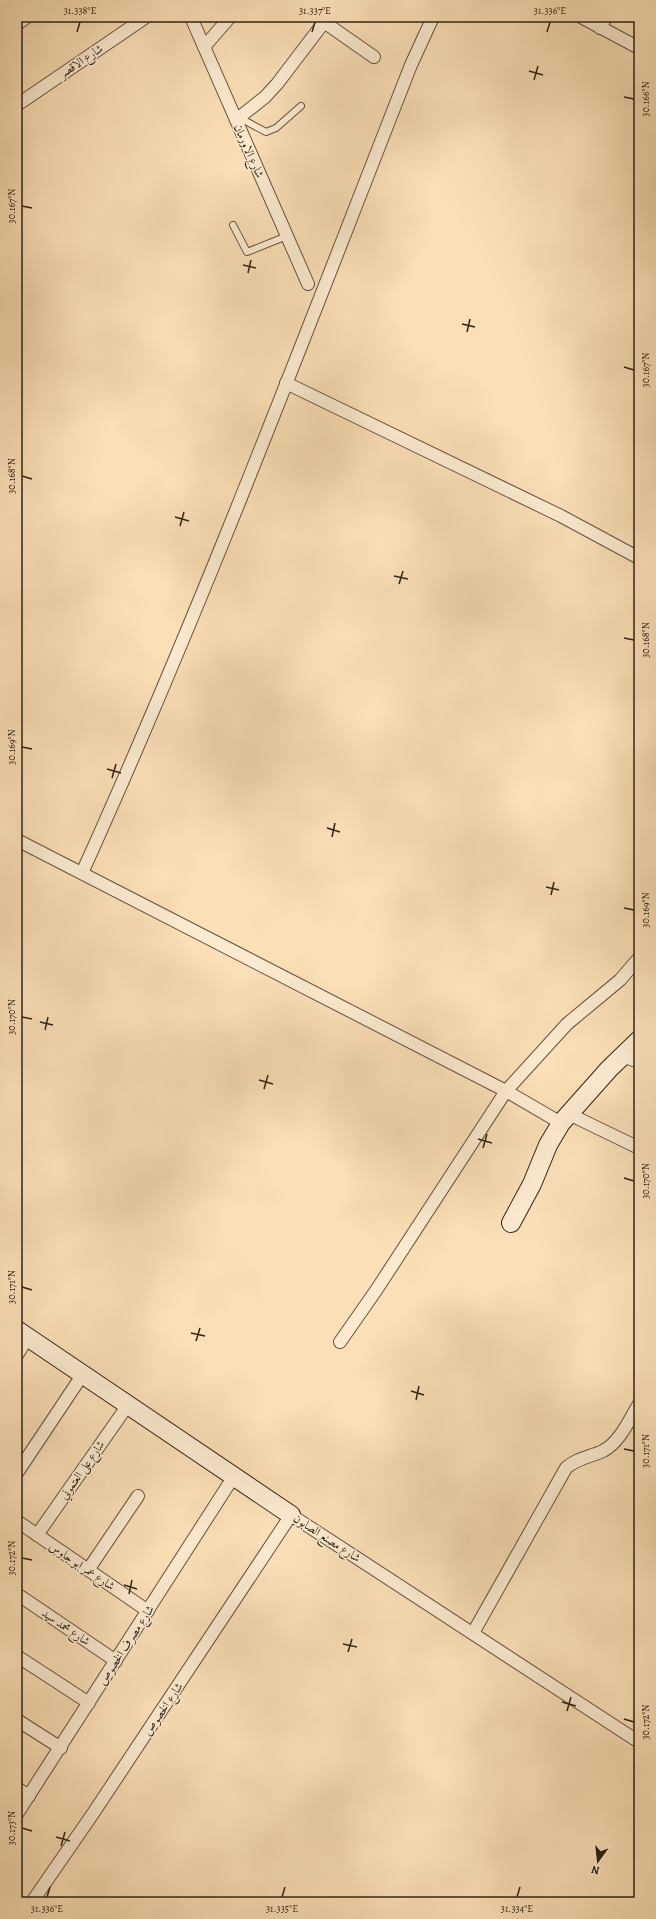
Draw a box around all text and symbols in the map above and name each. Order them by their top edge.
text: 31.338°E [64,4,96,17]
text: 31.337°E [299,4,331,17]
text: 31.336°E [534,4,566,17]
street label: شارع الاقصر [54,40,108,85]
text: 30.166°N [639,81,652,117]
street label: شارع الاورمان [227,122,268,182]
text: 30.167°N [5,189,18,224]
text: 30.167°N [639,353,652,388]
text: 30.168°N [5,458,18,494]
text: 30.168°N [639,622,652,658]
text: 30.169°N [5,729,18,765]
text: 30.169°N [639,892,652,928]
text: 30.170°N [5,999,18,1035]
text: 30.170°N [639,1163,652,1199]
text: 30.171°N [5,1270,18,1304]
text: 30.171°N [639,1434,652,1468]
street label: شارع على العتموني [56,1437,111,1504]
street label: شارع مصنع الصابون [289,1510,364,1568]
street label: شارع عمر ابو جاوس [44,1538,118,1597]
text: 30.172°N [5,1540,18,1576]
street label: شارع مصرف الخصوص [94,1602,160,1690]
street label: شارع محمد سيد [37,1605,94,1652]
street label: شارع الخصوص [139,1679,189,1740]
text: 30.172°N [639,1704,652,1740]
text: 30.173°N [5,1811,18,1845]
north arrow [578,1841,618,1881]
text: N [590,1862,601,1878]
text: 31.336°E [31,1902,63,1915]
text: 31.335°E [266,1902,298,1915]
text: 31.334°E [501,1902,533,1915]

